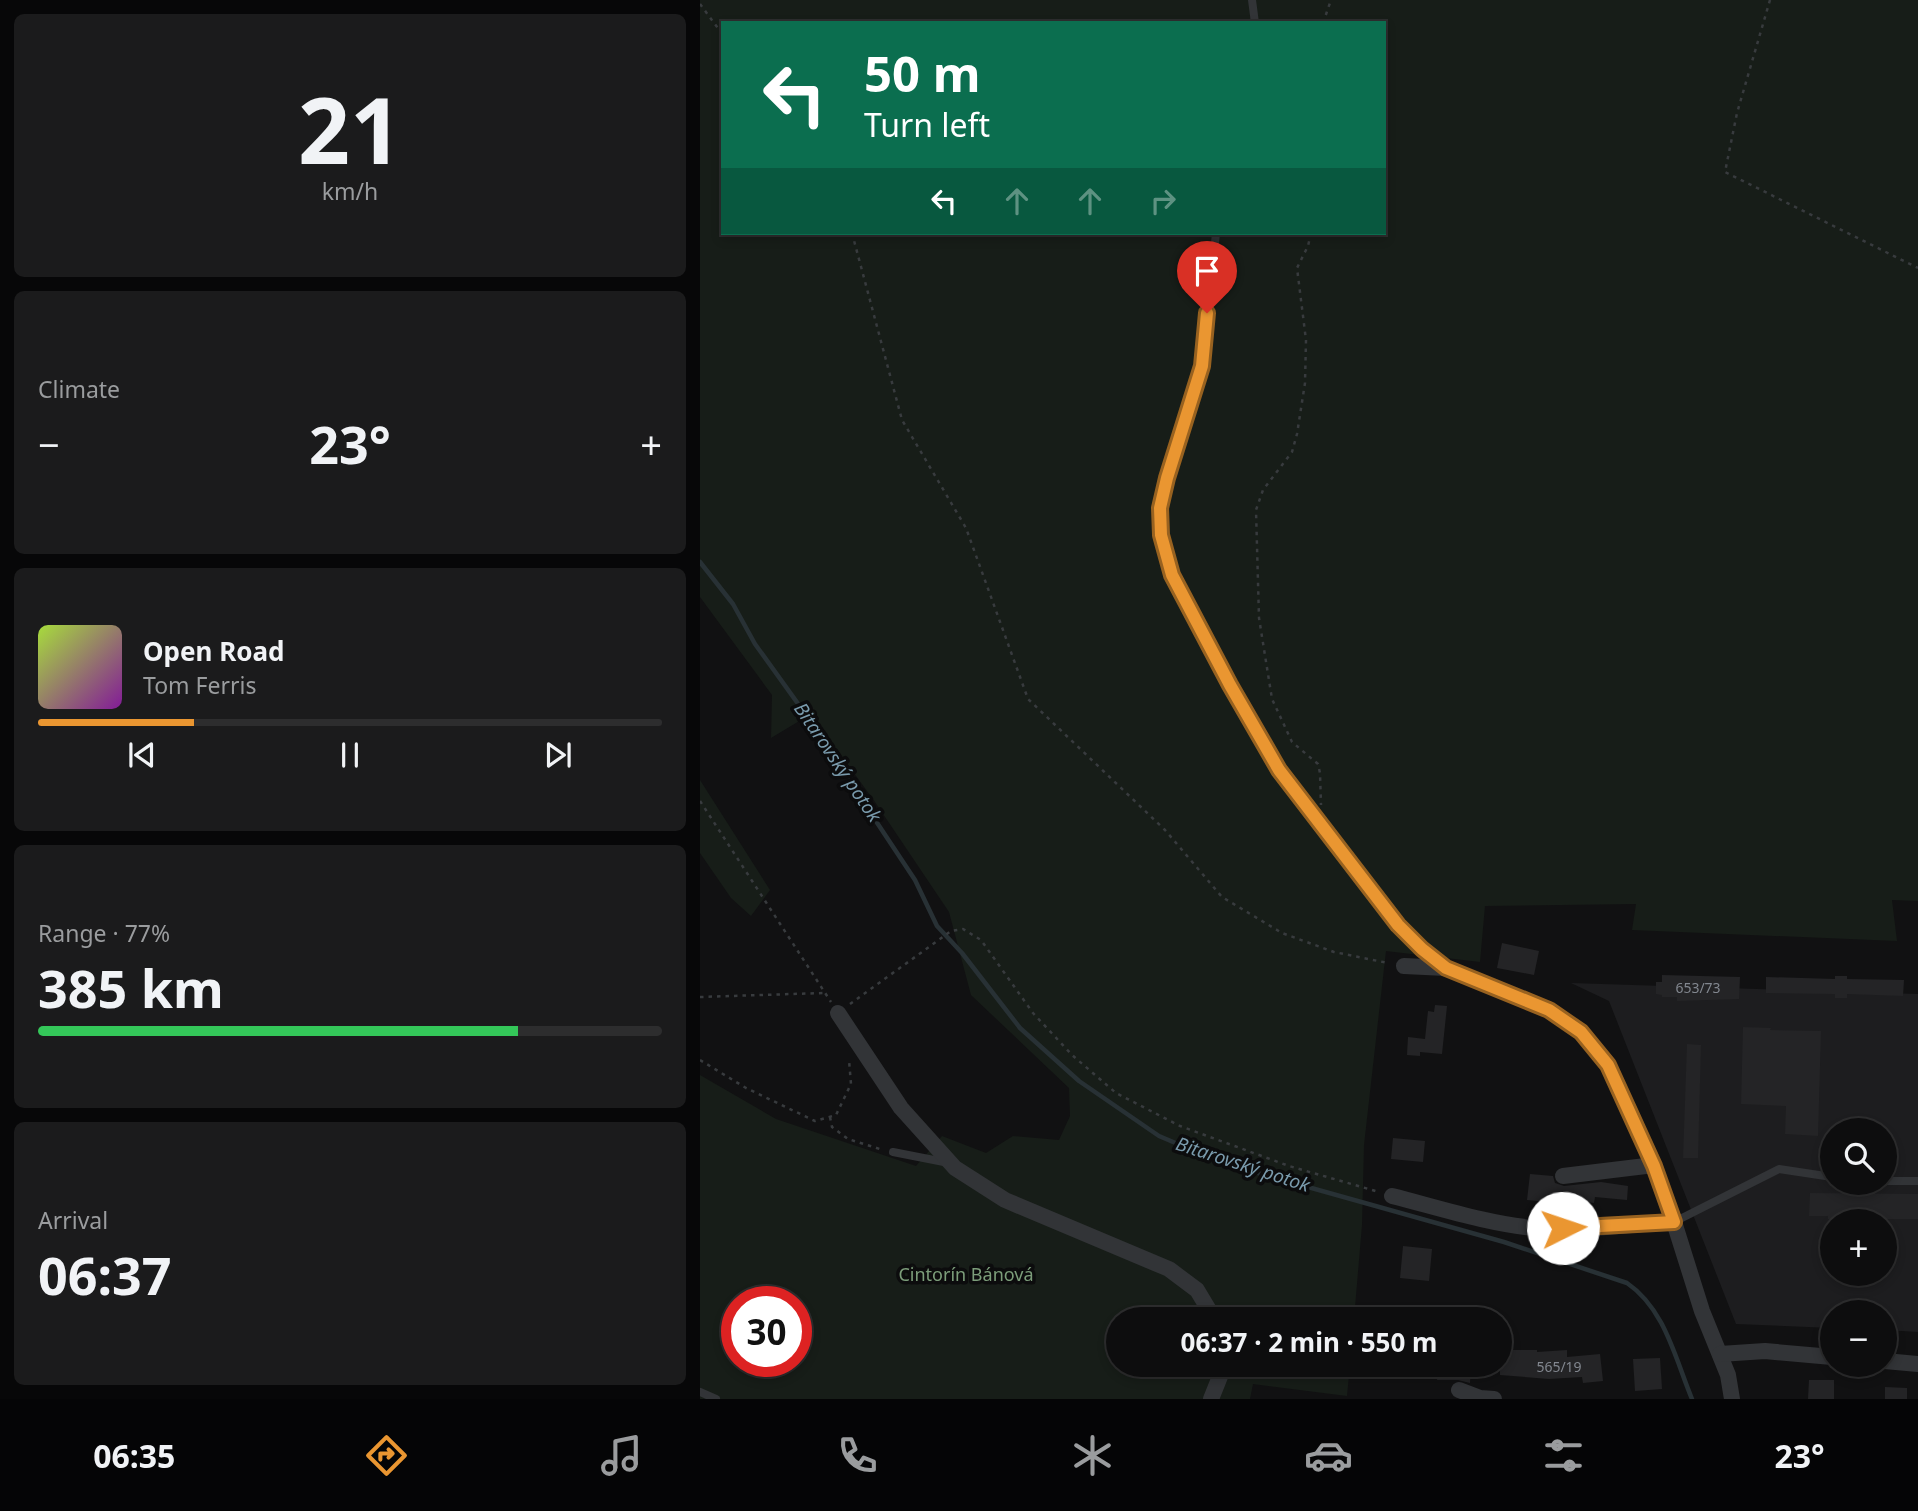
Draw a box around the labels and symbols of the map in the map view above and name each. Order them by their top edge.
pin [1177,241,1237,313]
water label: Bitarovský potok [788,697,888,828]
house number: 653/73 [1675,978,1721,997]
water label: Bitarovský potok [1173,1130,1314,1198]
position arrow [1526,1191,1600,1265]
park label: Cintorín Bánová [898,1262,1034,1286]
speed limit sign: 30 [721,1286,812,1377]
house number: 565/19 [1536,1357,1582,1376]

